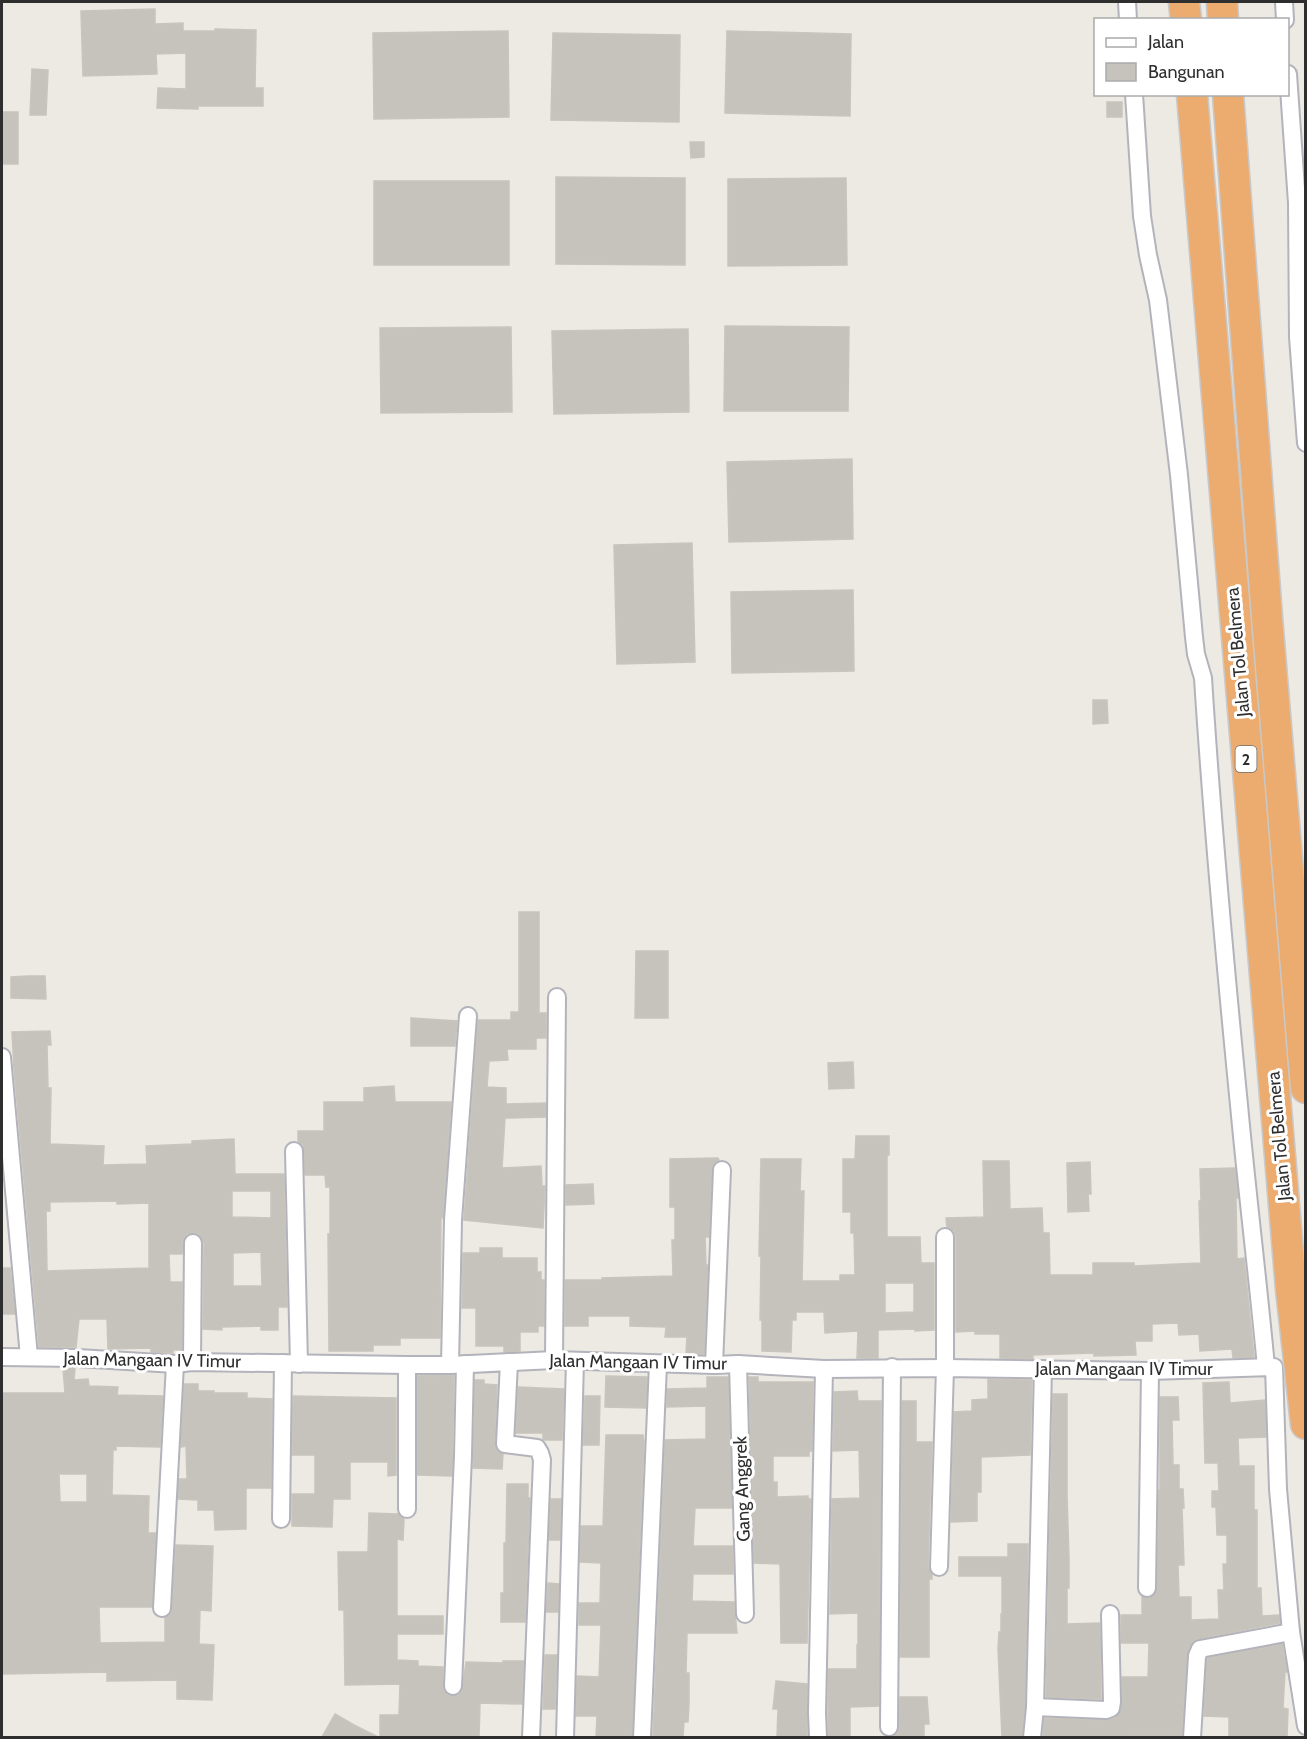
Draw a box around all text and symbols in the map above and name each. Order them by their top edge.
legend [1094,18,1289,96]
text: Jalan [1147,31,1184,53]
text: Bangunan [1148,61,1225,83]
street label: Jalan Tol Belmera [1221,586,1255,719]
road number: 2 [1236,746,1256,772]
street label: Jalan Tol Belmera [1262,1070,1296,1203]
street label: Jalan Mangaan IV Timur [62,1347,241,1373]
street label: Jalan Mangaan IV Timur [548,1349,727,1375]
street label: Jalan Mangaan IV Timur [1034,1358,1213,1380]
street label: Gang Anggrek [729,1435,755,1542]

